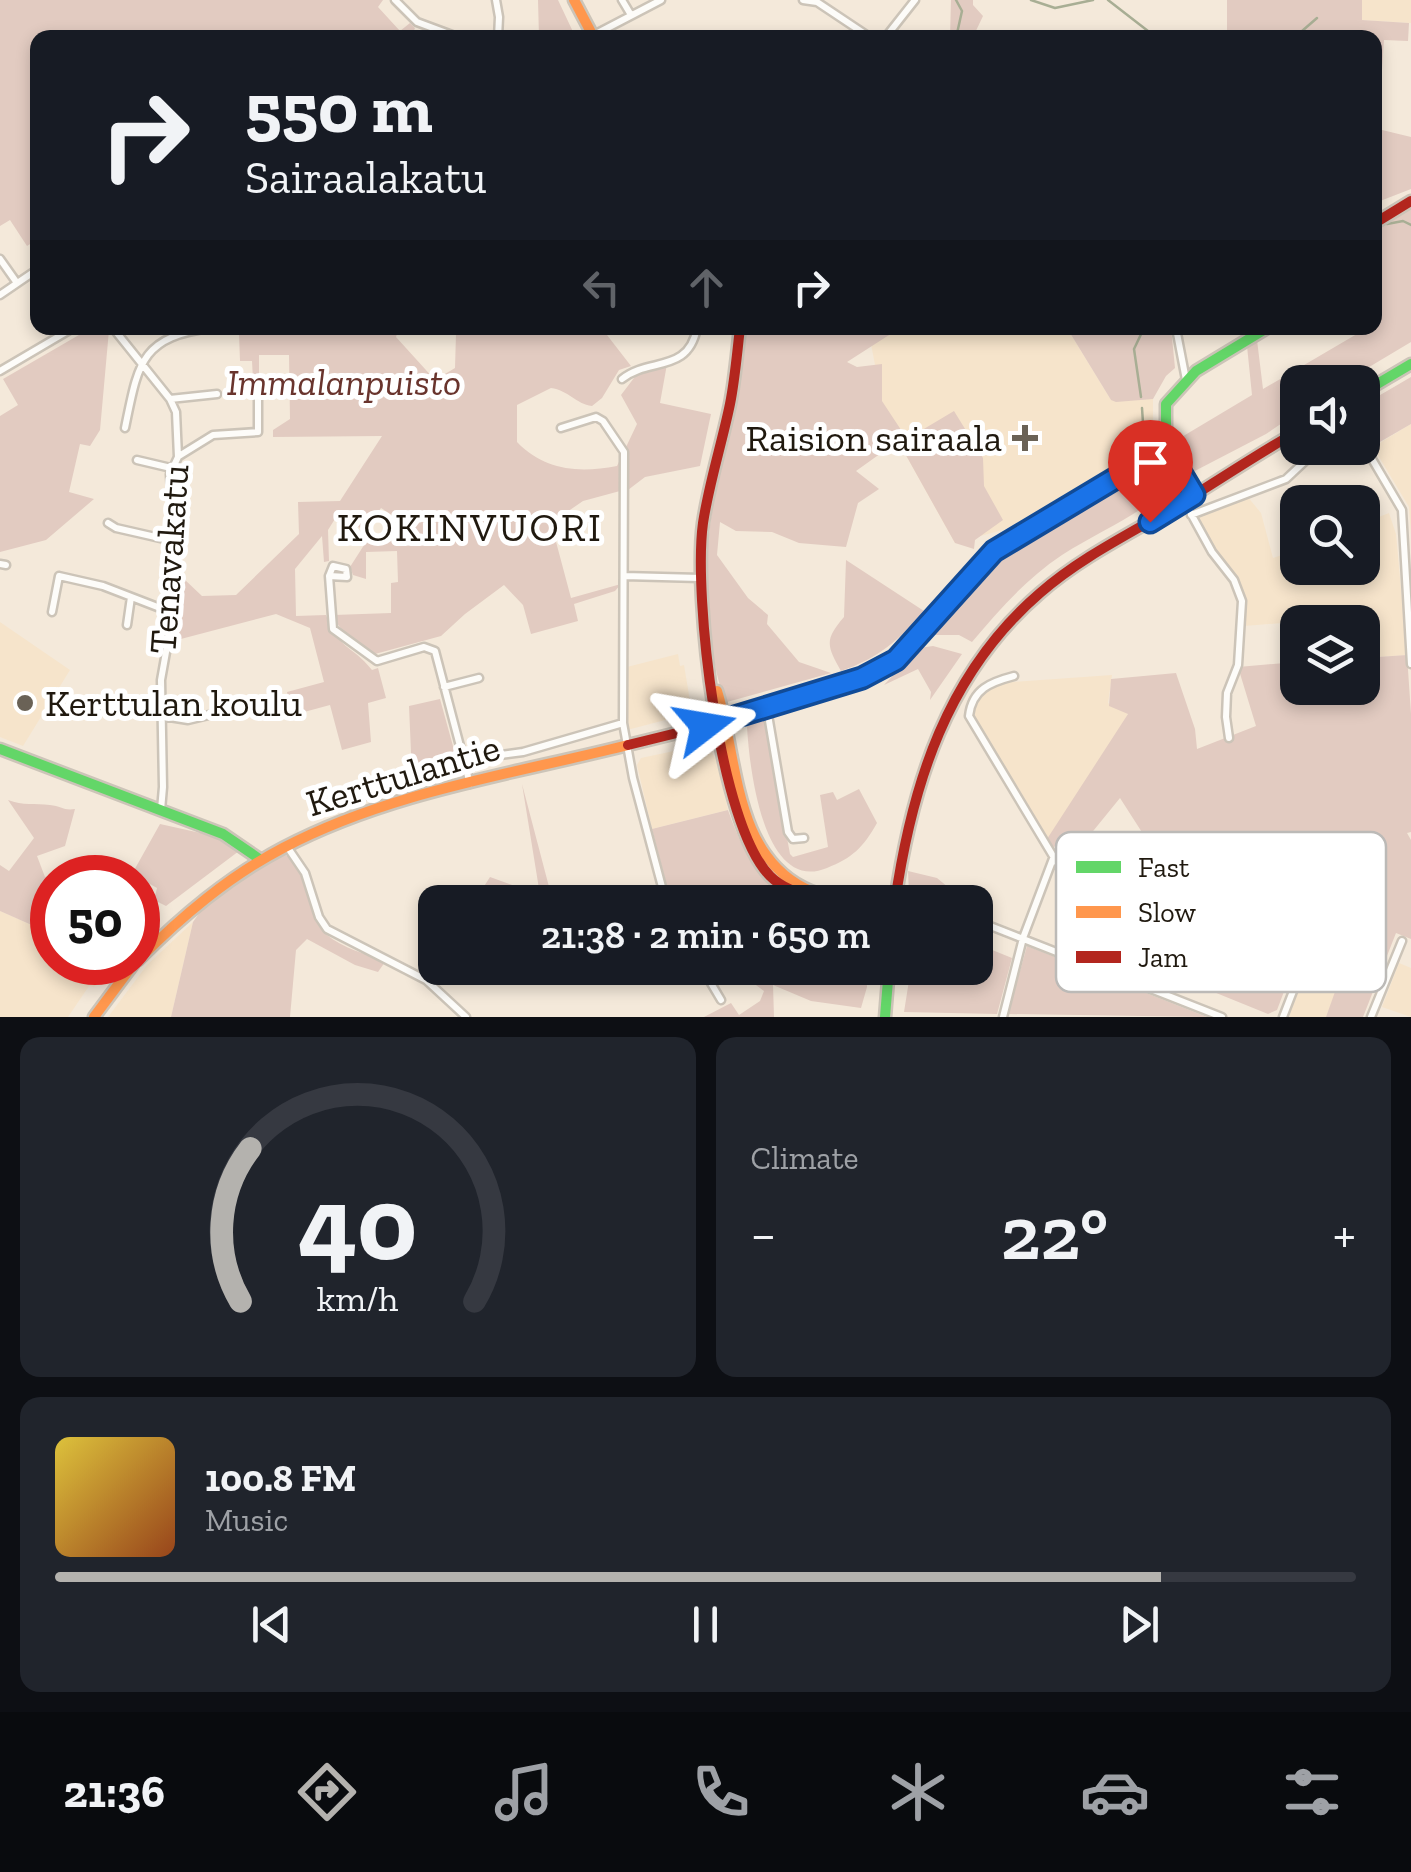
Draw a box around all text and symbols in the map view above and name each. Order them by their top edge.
text: 550 m [245,66,433,150]
icon: right [80,70,210,200]
text: Sairaalakatu [245,151,486,205]
icon: left [574,260,629,315]
icon: ahead [679,260,734,315]
icon: right [784,260,839,315]
park label: Immalanpuisto [227,359,461,405]
map controls [1280,365,1380,705]
button: sound [1280,365,1380,465]
place label: Raision sairaala [746,415,1002,461]
pin [1108,420,1193,523]
marker: Raision sairaala [1012,425,1038,451]
icon: arrive [1123,435,1178,490]
street label: Tenavakatu [139,463,199,655]
button: search [1280,485,1380,585]
district label: KOKINVUORI [337,503,603,551]
button: layers [1280,605,1380,705]
position arrow [653,674,757,778]
place label: Kerttulan koulu [45,680,302,726]
marker: Kerttulan koulu [14,692,36,714]
street label: Kerttulantie [301,724,505,826]
legend [1056,832,1386,992]
text: Fast [1138,851,1190,884]
speed limit sign: 50 [30,855,160,985]
text: Slow [1138,896,1196,929]
text: 21:38 · 2 min · 650 m [541,912,870,958]
text: Jam [1138,941,1188,974]
text: Climate [751,1139,859,1177]
text: 40 [298,1161,417,1286]
text: 22° [1001,1188,1108,1278]
text: − [751,1201,776,1267]
text: + [1333,1201,1356,1267]
text: km/h [317,1277,399,1320]
text: 100.8 FM [205,1455,356,1501]
text: Music [205,1501,288,1539]
icon: previous [244,1597,299,1652]
icon: pause [678,1597,733,1652]
icon: next [1112,1597,1167,1652]
icon: directions [292,1757,362,1827]
icon: music [489,1757,559,1827]
icon: phone [686,1757,756,1827]
icon: climate [883,1757,953,1827]
icon: car [1080,1757,1150,1827]
icon: filters [1277,1757,1347,1827]
text: 21:36 [64,1765,165,1819]

